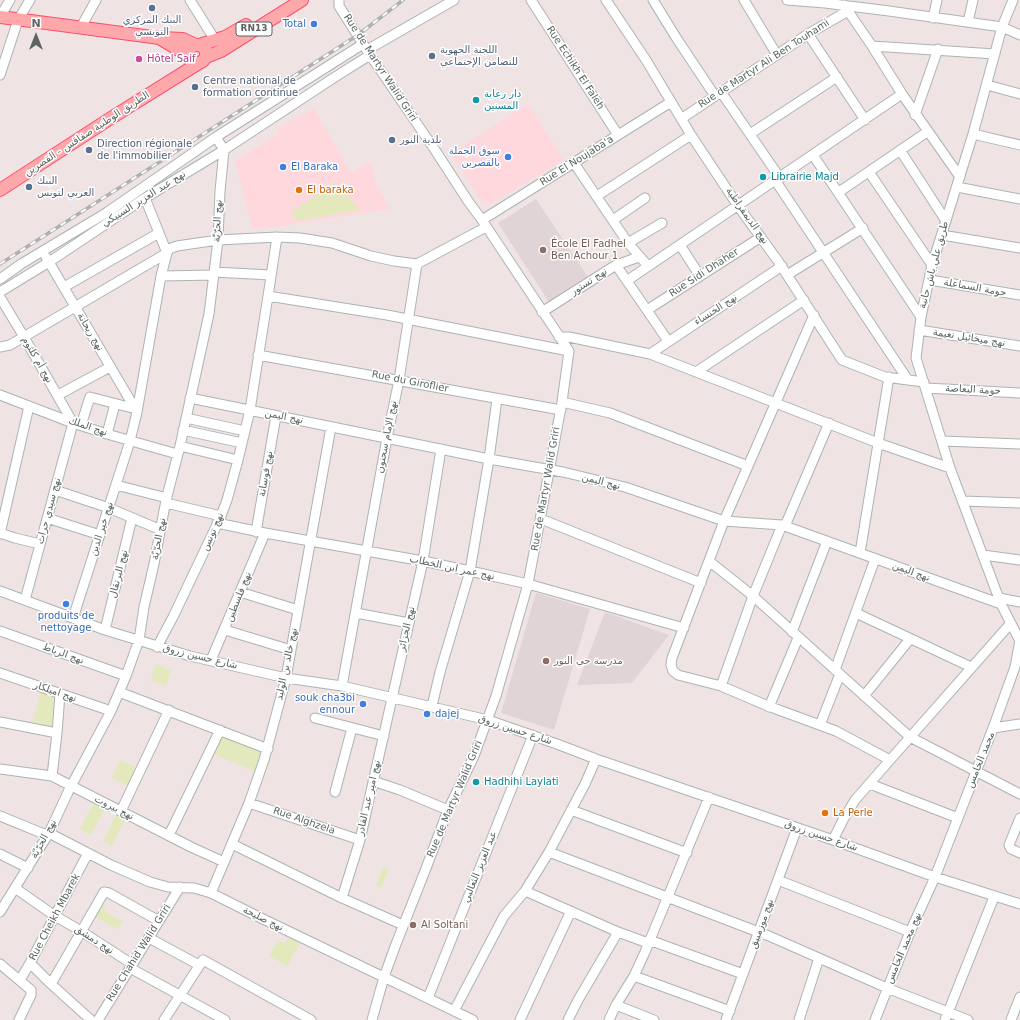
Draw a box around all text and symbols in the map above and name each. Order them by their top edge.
marker: البنك المركزي التونسي [147,3,157,13]
street label: Rue de Martyr Walid Griri [341,12,419,124]
place label: البنك المركزي التونسي [123,14,181,38]
north arrow [16,16,56,56]
text: N [31,17,41,30]
street label: Rue de Martyr Ali Ben Touhami [696,17,832,111]
place label: Total [283,18,306,30]
marker: Total [309,19,319,29]
road number: RN13 [236,22,272,36]
street label: Rue Echikh El Faleh [544,24,606,112]
place label: اللجنة الجهوية للتضامن الإجتماعي [440,44,518,68]
marker: اللجنة الجهوية للتضامن الإجتماعي [427,51,437,61]
place label: Hôtel Saif [147,53,195,65]
marker: Hôtel Saif [134,54,144,64]
place label: Centre national de formation continue [203,75,298,98]
marker: Centre national de formation continue [190,82,200,92]
place label: دار رعاية المسنين [484,88,521,112]
street label: الطريق الوطنية صفاقس - القصرين [22,89,152,179]
marker: دار رعاية المسنين [471,95,481,105]
street label: Rue El Noujaba'a [538,133,616,189]
place label: بلدية النور [400,134,442,146]
marker: بلدية النور [387,135,397,145]
place label: Direction régionale de l'immobilier [97,138,192,162]
marker: Direction régionale de l'immobilier [84,145,94,155]
place label: سوق الجملة بالقصرين [449,145,500,168]
marker: سوق الجملة بالقصرين [503,152,513,162]
place label: El Baraka [291,161,338,173]
marker: El Baraka [278,162,288,172]
street label: نهج عبد العزيز السبيكي [100,168,188,230]
place label: Librairie Majd [771,171,839,183]
marker: Librairie Majd [758,172,768,182]
place label: البنك العربي لتونس [37,175,94,198]
marker: البنك العربي لتونس [24,182,34,192]
place label: El baraka [307,184,354,196]
marker: El baraka [294,185,304,195]
street label: نهج الديمقراطية [723,185,771,247]
street label: نهج الحرّيّة [211,199,225,243]
street label: طريق علي باش حانبة [917,220,951,310]
place label: École El Fadhel Ben Achour 1 [551,238,626,262]
marker: École El Fadhel Ben Achour 1 [538,245,548,255]
street label: Rue Sidi Dhaher [667,246,741,300]
street label: نهج تستور [568,266,610,298]
street label: حومة السماعلة [943,277,1007,299]
street label: نهج الخنساء [692,292,740,328]
street label: نهج ريحانة [74,311,106,353]
street label: نهج ميخائيل نعيمة [932,326,1006,350]
street label: نهج أم كلثوم [19,335,55,385]
street label: Rue du Giroflier [371,369,449,395]
street label: حومة البعاصة [945,383,1001,397]
street label: نهج الإمام سحنون [374,400,400,474]
street label: نهج اليمن [264,407,304,427]
street label: نهج الملك [67,415,109,439]
street label: Rue de Martyr Walid Griri [529,426,563,552]
street label: نهج فوسانة [256,450,276,498]
street label: نهج اليمن [581,471,621,493]
street label: نهج سيدي حراث [34,476,64,546]
street label: نهج خير الدين [88,500,116,558]
street label: نهج تونس [199,511,227,553]
street label: نهج الحرّيّة [149,517,169,561]
street label: نهج البرتقال [107,549,131,599]
street label: نهج عمر ابن الخطاب [408,553,496,583]
street label: نهج اليمن [891,560,931,584]
street label: نهج فلسطين [224,570,254,624]
marker: produits de nettoyage [61,599,71,609]
street label: نهج الجزائر [396,605,418,653]
place label: produits de nettoyage [38,610,94,634]
street label: نهج خالد بن الوليد [273,627,301,701]
street label: نهج الرباط [41,641,85,667]
street label: شارع حسين زروق [161,642,239,672]
place label: مدرسة حي النور [554,655,623,667]
marker: مدرسة حي النور [541,656,551,666]
street label: نهج اميلكار [32,679,78,705]
place label: souk cha3bi ennour [295,692,355,716]
marker: souk cha3bi ennour [358,699,368,709]
place label: dajej [435,708,459,720]
marker: dajej [422,709,432,719]
street label: شارع حسين زروق [477,712,553,748]
street label: محمد الخامس [964,730,998,790]
street label: Rue de Martyr Walid Griri [425,739,485,859]
street label: نهج امير عبد القادر [354,759,384,837]
place label: Hadhihi Laylati [484,776,559,788]
marker: Hadhihi Laylati [471,777,481,787]
street label: نهج بيروت [92,793,136,823]
street label: Rue Alghzela [271,805,337,837]
place label: La Perle [833,807,873,819]
marker: La Perle [820,808,830,818]
street label: نهج الحرّيّة [28,817,60,861]
street label: شارع حسين زروق [783,818,859,854]
street label: عبد العزيز الثعالبي [460,829,500,905]
street label: Rue Cheikh Mbarek [27,872,83,962]
street label: نهج موزمبيق [747,897,777,951]
street label: Rue Chahid Walid Griri [104,902,174,1004]
street label: نهج صليحة [241,904,285,934]
street label: نهج محمد الخامس [884,910,924,986]
place label: Al Soltani [421,919,468,931]
marker: Al Soltani [408,920,418,930]
street label: نهج دمشق [72,923,116,957]

